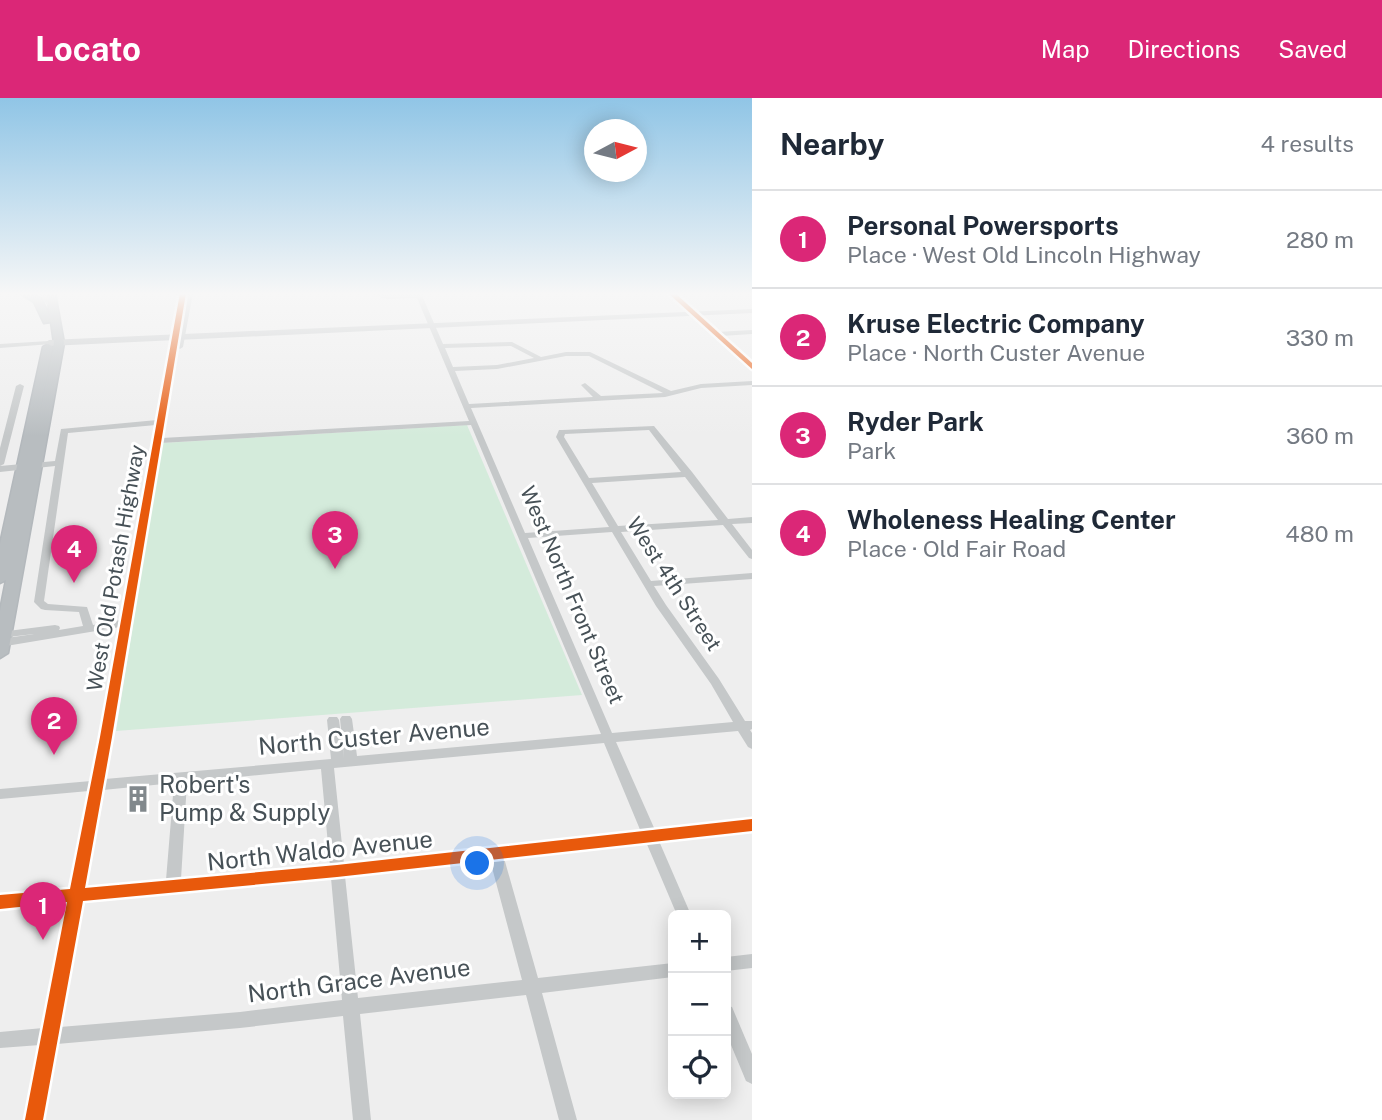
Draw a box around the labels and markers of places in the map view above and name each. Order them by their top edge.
pin: 3 [312,511,358,569]
pin: 4 [51,525,97,583]
pin: 2 [31,697,77,755]
place label: Robert's Pump & Supply [159,770,330,826]
building icon: Robert's Pump & Supply [123,784,153,814]
pin: 1 [20,882,66,940]

